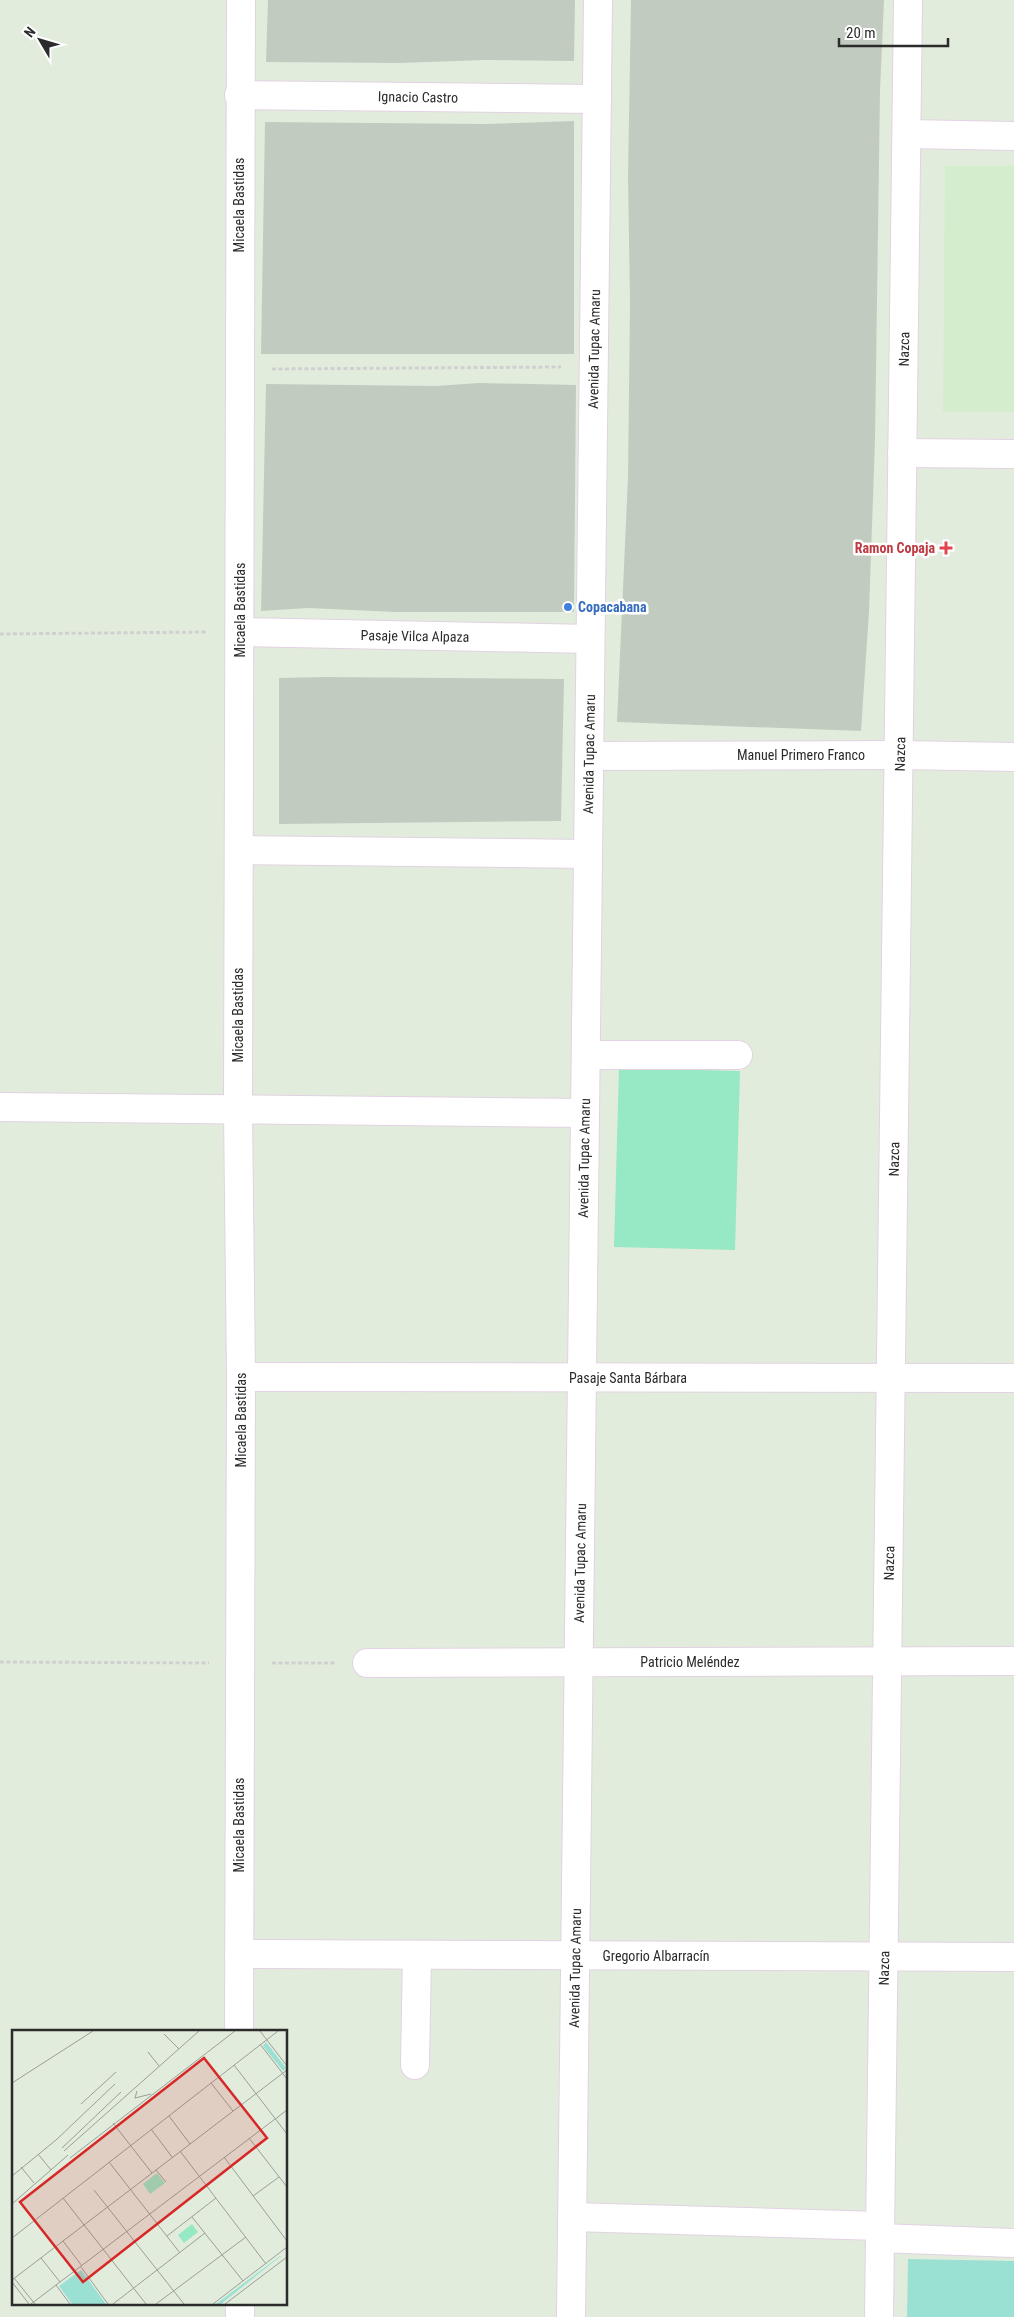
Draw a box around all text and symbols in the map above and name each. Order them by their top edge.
north arrow [15,15,65,65]
scale bar [839,15,948,47]
text: N [21,24,39,40]
text: 20 m [846,24,876,42]
street label: Ignacio Castro [378,88,458,106]
street label: Micaela Bastidas [231,158,247,252]
street label: Avenida Tupac Amaru [585,289,603,409]
street label: Nazca [896,332,912,366]
place label: Ramon Copaja [855,540,935,556]
marker: Ramon Copaja [939,541,953,555]
street label: Micaela Bastidas [232,563,248,657]
place label: Copacabana [578,599,647,615]
marker: Copacabana [562,601,574,613]
street label: Pasaje Vilca Alpaza [360,627,470,645]
street label: Avenida Tupac Amaru [580,694,598,814]
street label: Nazca [892,737,908,771]
street label: Manuel Primero Franco [737,747,865,763]
street label: Micaela Bastidas [230,968,246,1062]
street label: Avenida Tupac Amaru [575,1098,593,1218]
street label: Nazca [886,1142,902,1176]
street label: Pasaje Santa Bárbara [569,1370,687,1386]
street label: Micaela Bastidas [233,1373,249,1467]
street label: Avenida Tupac Amaru [571,1503,589,1623]
street label: Nazca [881,1546,897,1580]
street label: Patricio Meléndez [640,1654,740,1670]
street label: Micaela Bastidas [231,1778,247,1872]
street label: Avenida Tupac Amaru [566,1908,584,2028]
street label: Gregorio Albarracín [602,1948,710,1964]
street label: Nazca [876,1951,892,1985]
inset map [12,2030,288,2304]

